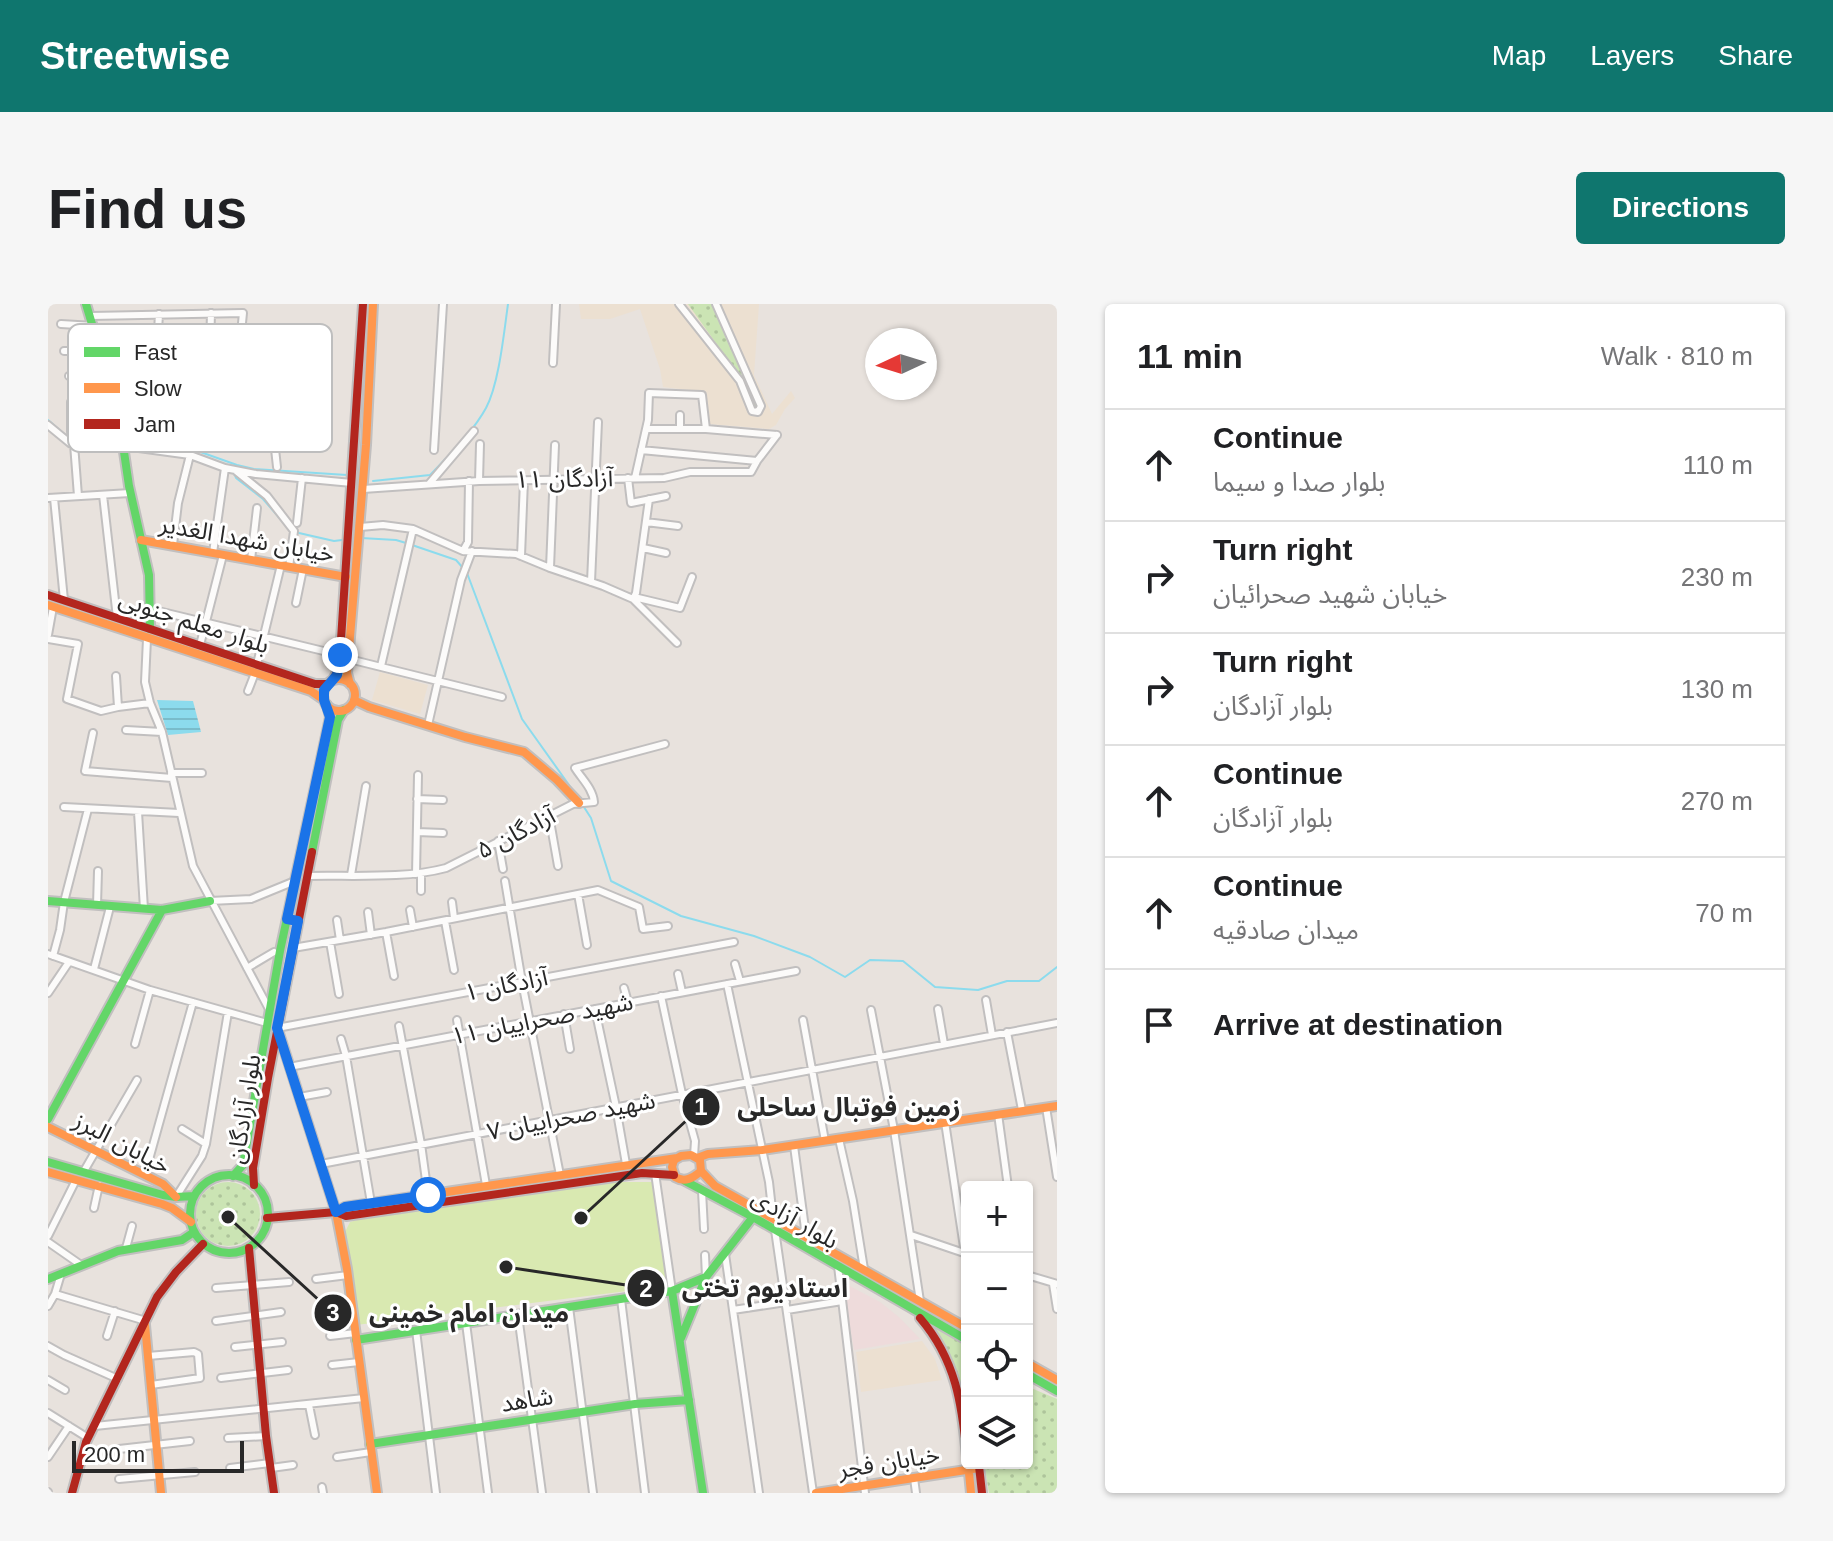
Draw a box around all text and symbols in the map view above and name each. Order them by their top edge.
text: Streetwise [40,35,230,77]
text: Map [1492,40,1546,71]
text: Layers [1590,40,1674,71]
text: Share [1718,40,1793,71]
button: Directions [1576,172,1785,244]
text: Find us [48,177,247,240]
legend [68,324,332,452]
north arrow [865,328,937,400]
text: 11 min [1137,337,1243,375]
text: Fast [134,340,177,365]
text: Walk · 810 m [1601,341,1753,371]
text: Slow [134,376,182,401]
text: Jam [134,412,176,437]
text: Continue [1213,421,1343,454]
icon: ahead [1137,443,1181,487]
text: 110 m [1683,450,1753,480]
street label: آزادگان ۱۱ [515,464,614,494]
text: بلوار صدا و سیما [1213,467,1385,497]
street label: خیابان شهدا الغدیر [157,510,336,568]
text: Turn right [1213,533,1352,566]
icon: right [1137,555,1181,599]
text: 230 m [1681,562,1753,592]
text: خیابان شهید صحرائیان [1213,579,1447,609]
street label: بلوار معلم جنوبی [114,585,273,662]
route end [322,637,358,673]
text: Turn right [1213,645,1352,678]
icon: right [1137,667,1181,711]
text: 130 m [1681,674,1753,704]
text: بلوار آزادگان [1213,691,1333,721]
text: Continue [1213,757,1343,790]
icon: ahead [1137,779,1181,823]
text: 270 m [1681,786,1753,816]
street label: آزادگان ۵ [472,801,561,865]
text: بلوار آزادگان [1213,803,1333,833]
text: Continue [1213,869,1343,902]
icon: ahead [1137,891,1181,935]
text: 70 m [1695,898,1753,928]
text: میدان صادقیه [1213,915,1359,945]
street label: آزادگان ۱ [462,963,551,1007]
street label: شهید صحراییان ۱۱ [449,988,635,1050]
icon: arrive [1137,1003,1181,1047]
text: Arrive at destination [1213,1008,1503,1041]
street label: بلوار آزادگان [222,1052,266,1166]
callout: زمین فوتبال ساحلی [681,1082,977,1132]
street label: شهید صحراییان ۷ [484,1086,658,1146]
text: زمین فوتبال ساحلی [737,1092,961,1122]
text: 1 [694,1093,708,1120]
street label: خیابان البرز [68,1105,175,1180]
route start [410,1177,446,1213]
map controls [961,1181,1033,1469]
button: + [961,1181,1033,1253]
street label: بلوار آزادی [747,1183,843,1255]
button: − [961,1253,1033,1325]
callout: استادیوم تختی [626,1263,864,1313]
text: استادیوم تختی [682,1273,848,1308]
text: 2 [639,1275,653,1302]
callout: میدان امام خمینی [313,1288,585,1338]
text: میدان امام خمینی [369,1298,569,1333]
text: 3 [326,1299,340,1326]
button: locate [961,1325,1033,1397]
street label: شاهد [499,1382,555,1417]
button: layers [961,1397,1033,1469]
scale bar [72,1437,244,1473]
street label: خیابان فجر [835,1440,942,1484]
text: 200 m [84,1442,145,1467]

